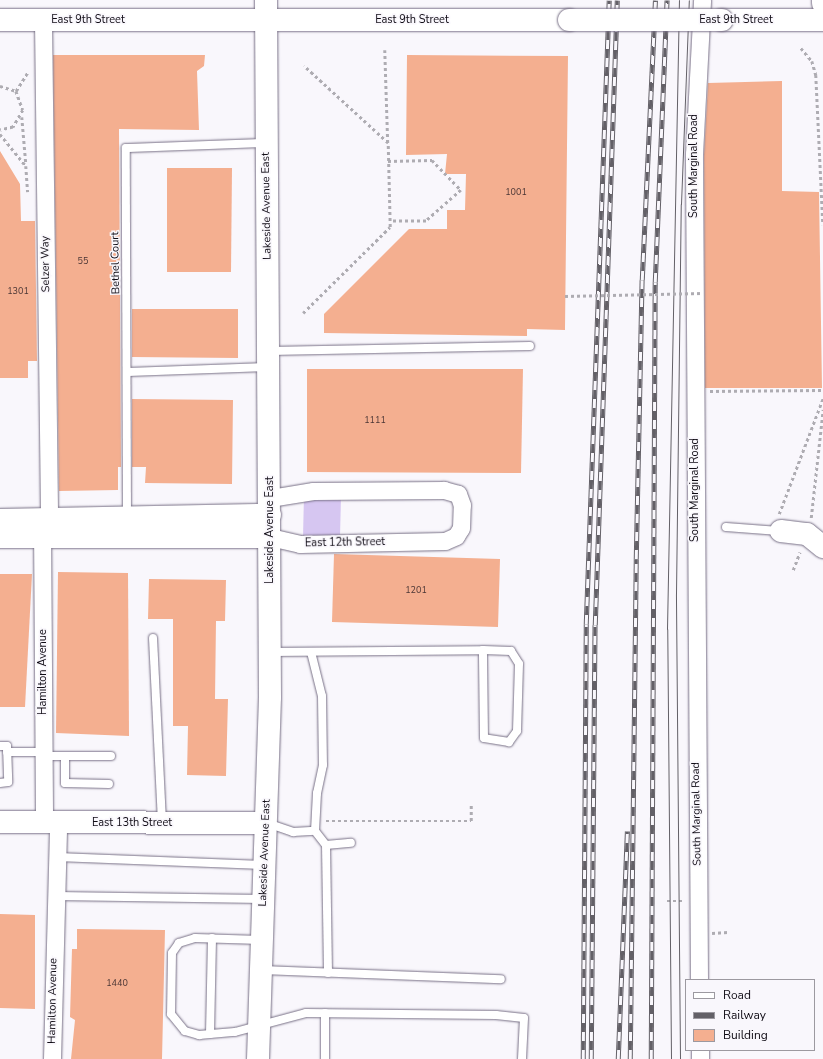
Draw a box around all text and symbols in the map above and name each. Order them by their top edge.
street label: East 9th Street [51,13,125,27]
street label: East 9th Street [375,13,449,27]
street label: East 9th Street [699,13,773,27]
street label: South Marginal Road [687,114,701,218]
street label: Lakeside Avenue East [259,152,275,260]
house number: 1001 [505,187,527,197]
street label: Bethel Court [109,232,123,294]
street label: Selzer Way [39,236,53,292]
house number: 55 [78,256,88,266]
house number: 1301 [7,286,29,296]
house number: 1111 [364,415,386,425]
street label: South Marginal Road [688,438,702,542]
street label: Lakeside Avenue East [263,476,277,584]
street label: East 12th Street [305,536,385,550]
house number: 1201 [405,585,427,595]
street label: Hamilton Avenue [36,629,50,715]
street label: South Marginal Road [689,762,705,866]
street label: Lakeside Avenue East [257,799,273,907]
street label: East 13th Street [92,816,172,830]
street label: Hamilton Avenue [46,958,60,1044]
house number: 1440 [106,978,128,988]
legend [685,979,815,1051]
text: Road [723,987,751,1003]
text: Railway [723,1007,766,1023]
text: Building [723,1027,768,1043]

